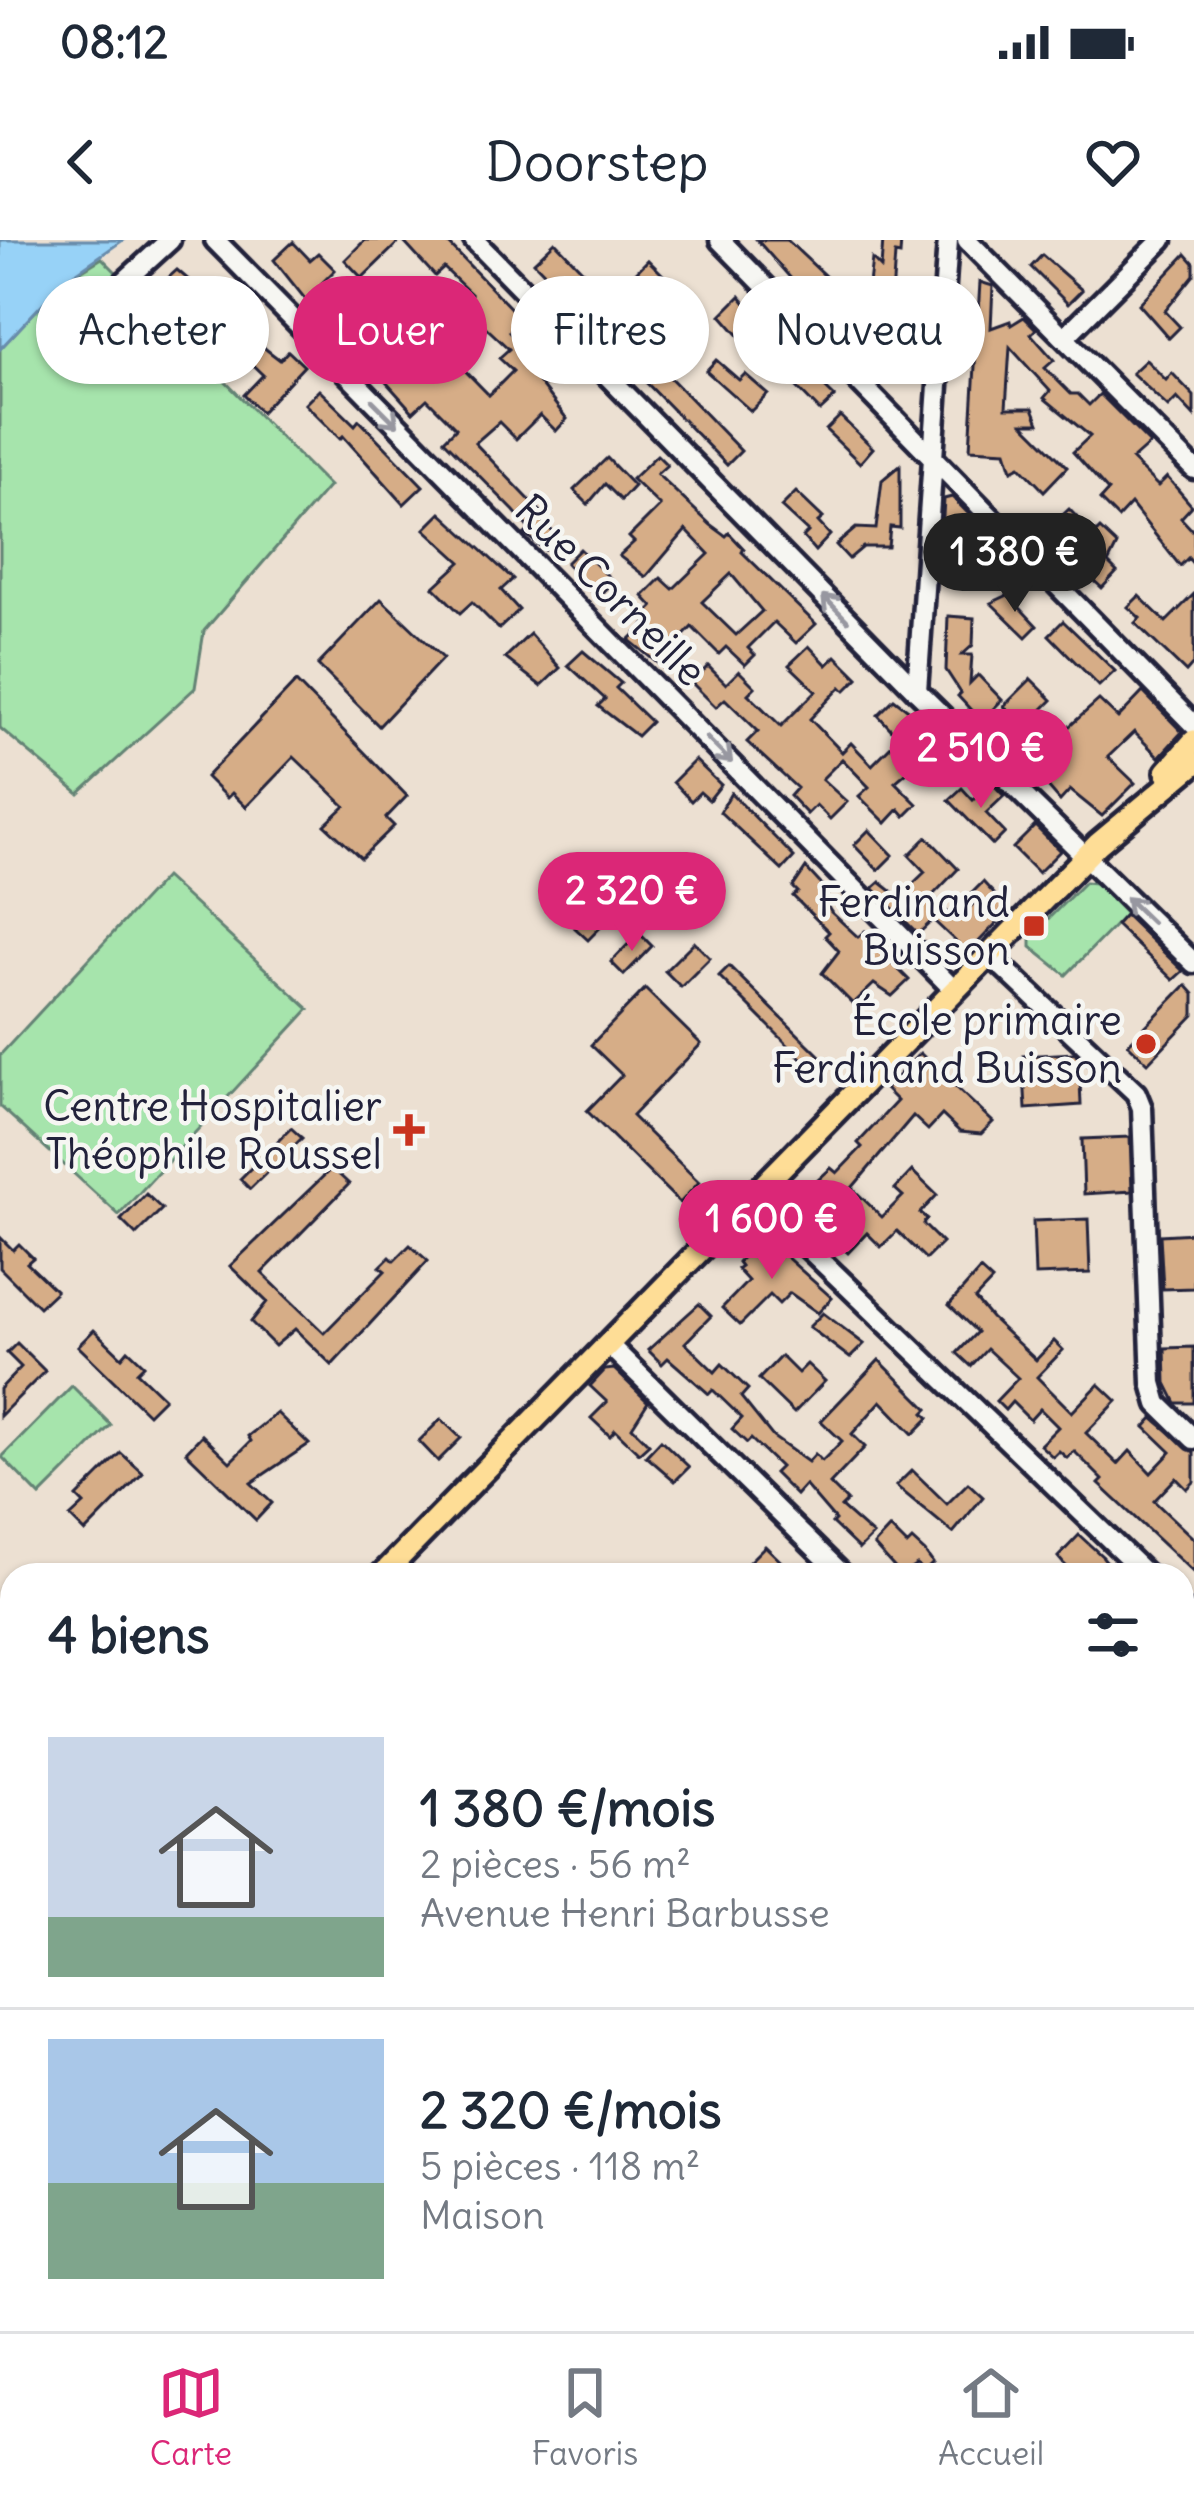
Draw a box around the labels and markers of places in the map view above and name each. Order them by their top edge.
pin: 1 380 € [904,513,1126,615]
pin: 2 510 € [870,709,1092,811]
pin: 2 320 € [521,852,743,954]
place label: Ferdinand Buisson [818,876,1010,976]
marker: Ferdinand Buisson [1021,913,1047,939]
place label: École primaire Ferdinand Buisson [772,993,1122,1094]
marker: École primaire Ferdinand Buisson [1133,1031,1159,1057]
place label: Centre Hospitalier Théophile Roussel [43,1080,382,1180]
marker: Centre Hospitalier Théophile Roussel [393,1114,425,1146]
pin: 1 600 € [661,1180,883,1282]

